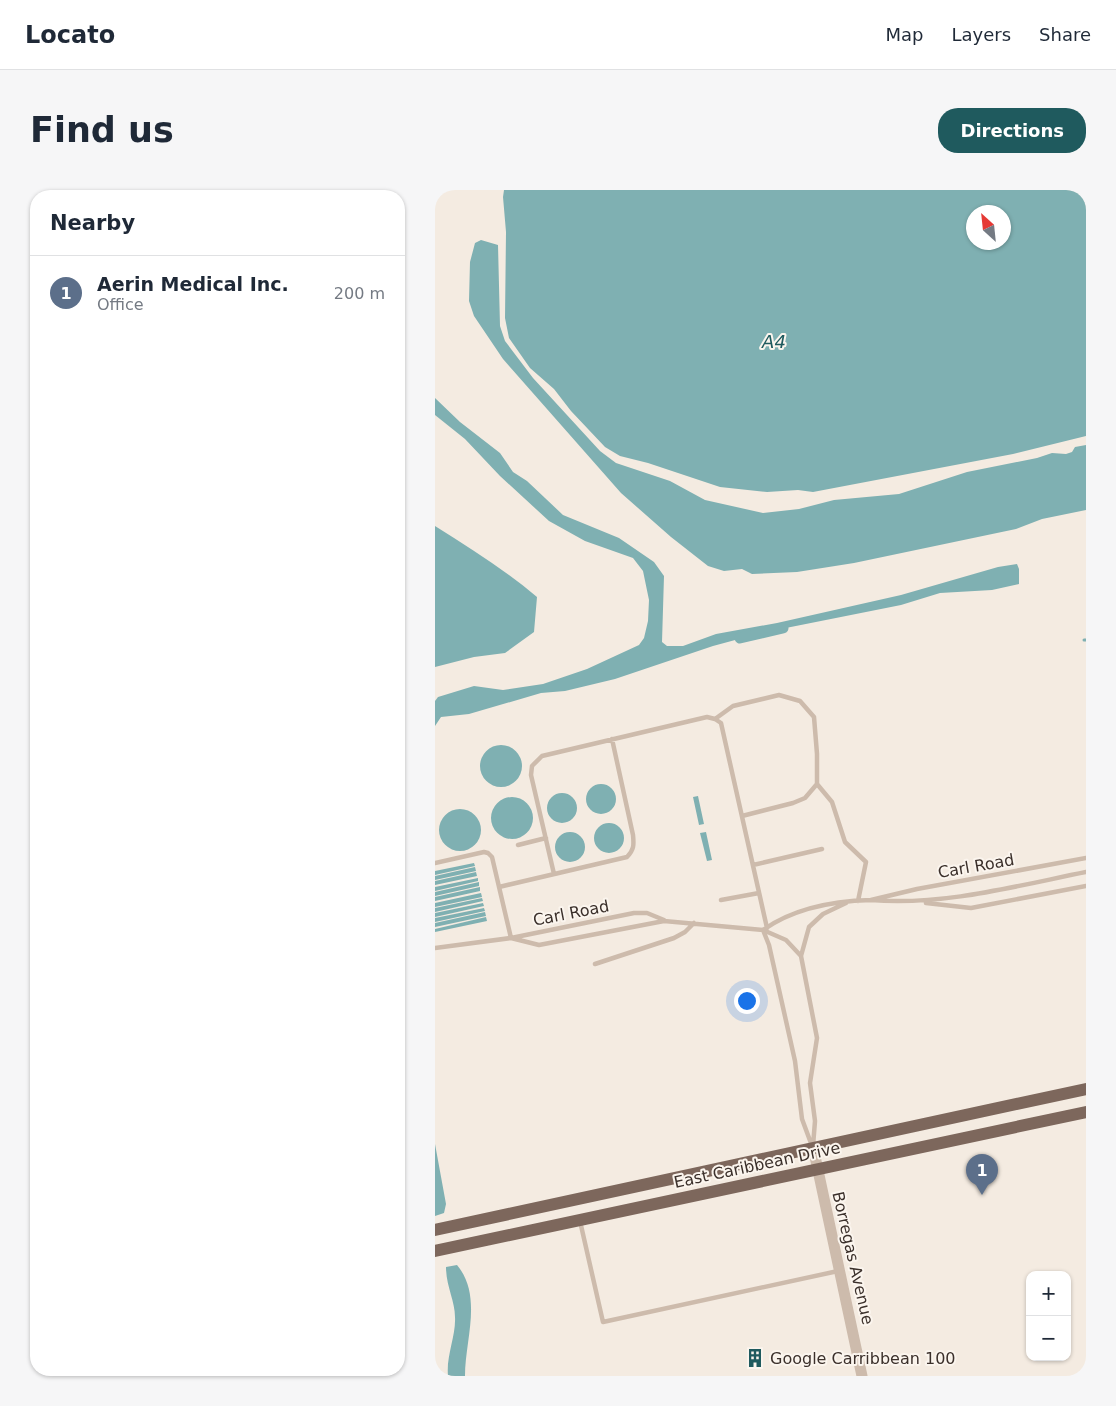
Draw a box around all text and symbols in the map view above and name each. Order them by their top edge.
text: Locato [25,21,115,49]
text: Map [885,24,923,45]
text: Layers [951,24,1011,45]
text: Share [1039,24,1091,45]
button: Directions [938,108,1086,153]
text: Find us [30,110,174,150]
north arrow [966,205,1011,250]
text: Nearby [50,211,135,235]
text: Aerin Medical Inc. [97,273,289,295]
text: 1 [60,284,72,303]
text: 200 m [334,284,385,303]
text: Office [97,295,144,314]
water label: A4 [761,331,786,352]
street label: Carl Road [936,850,1016,882]
street label: Carl Road [531,896,611,930]
your location [734,988,760,1014]
street label: East Caribbean Drive [672,1138,842,1192]
pin: 1 [966,1154,998,1195]
street label: Borregas Avenue [828,1190,878,1326]
map controls [1026,1271,1071,1361]
button: + [1026,1271,1071,1316]
button: − [1026,1316,1071,1361]
building icon: Google Carribbean 100 [744,1347,766,1369]
place label: Google Carribbean 100 [770,1349,956,1368]

